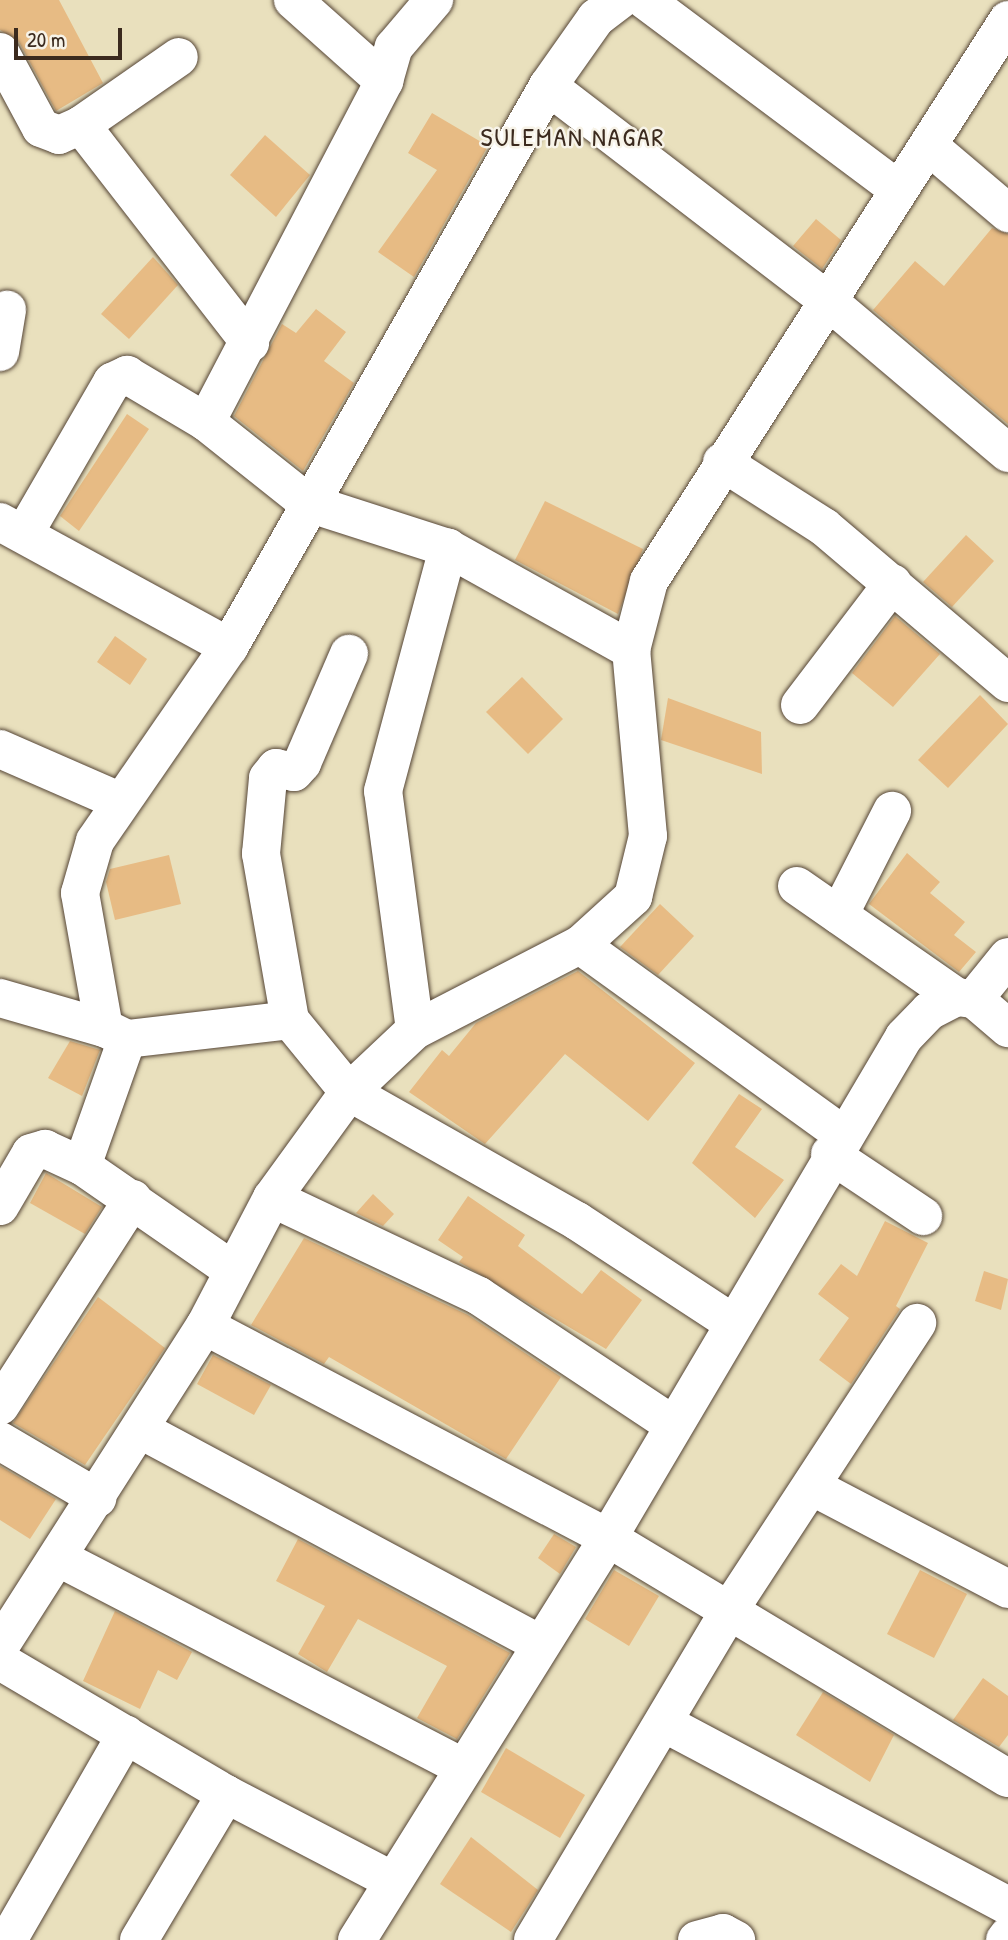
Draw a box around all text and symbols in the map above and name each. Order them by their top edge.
scale bar [18,14,126,58]
text: 20 m [27,25,65,54]
district label: SULEMAN NAGAR [482,121,664,153]

